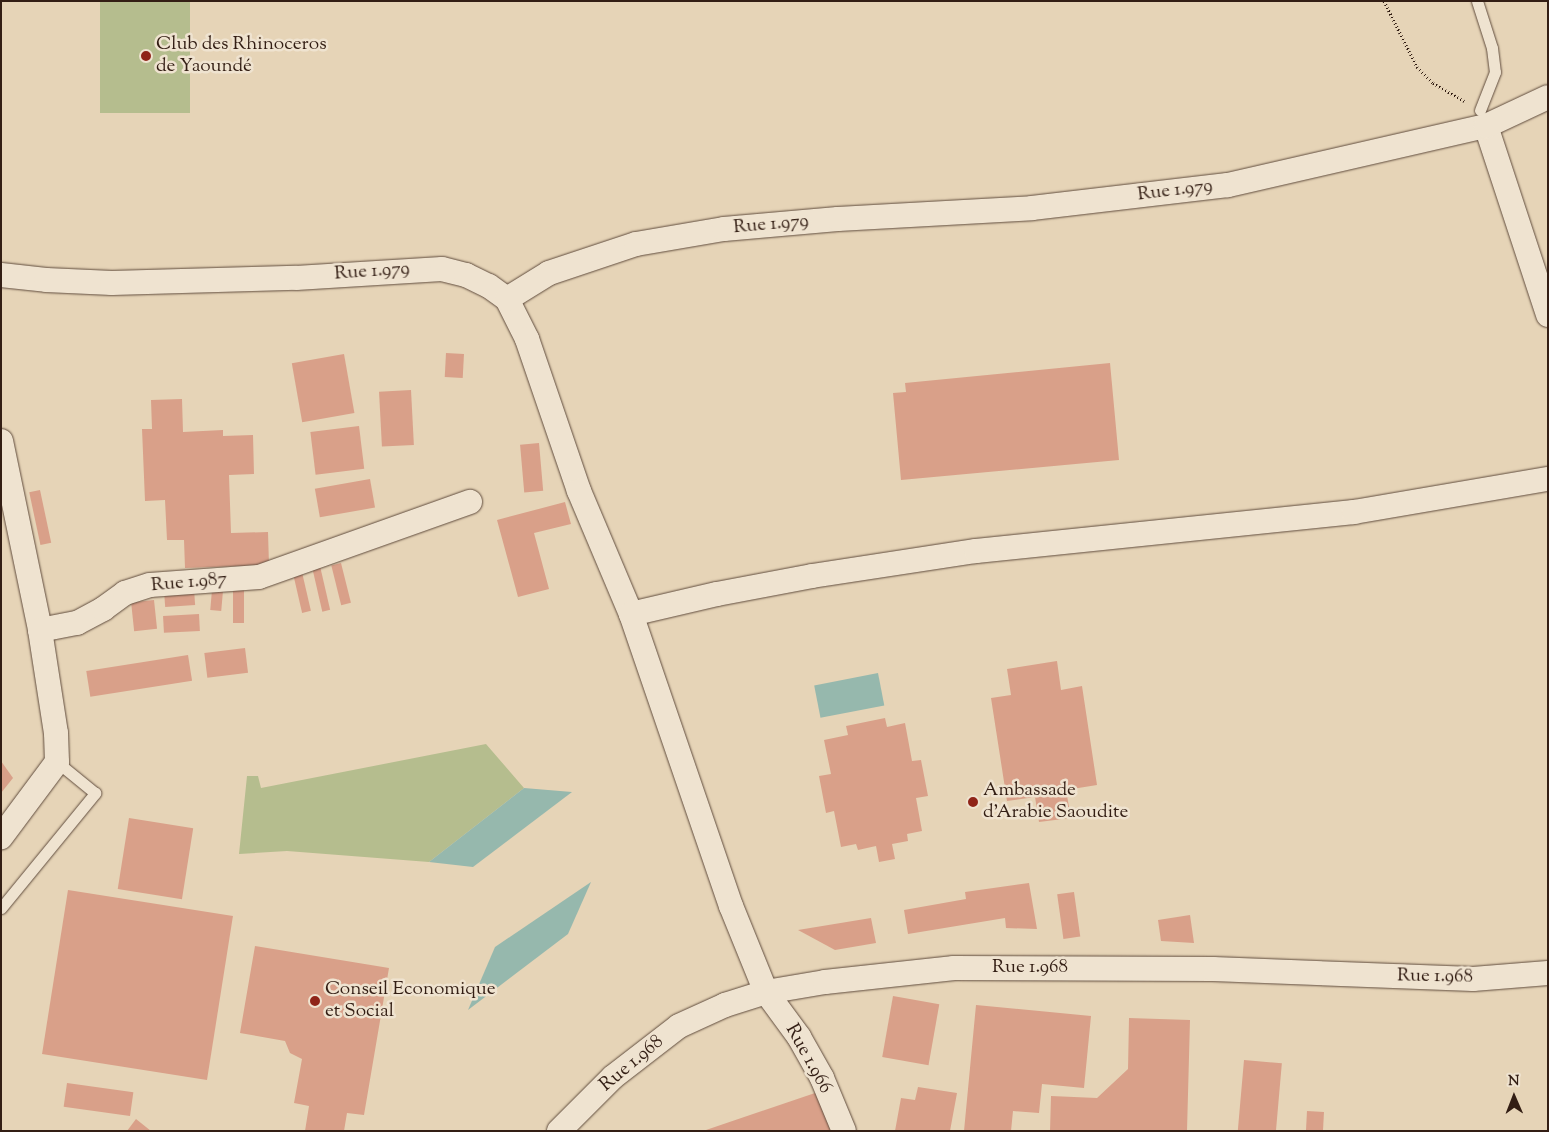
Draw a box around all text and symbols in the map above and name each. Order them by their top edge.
place label: Club des Rhinoceros de Yaoundé [156,34,327,78]
marker: Club des Rhinoceros de Yaoundé [140,50,152,62]
street label: Rue 1.979 [1136,175,1214,207]
street label: Rue 1.979 [732,210,810,240]
street label: Rue 1.979 [334,258,410,286]
street label: Rue 1.987 [150,568,228,598]
place label: Ambassade d'Arabie Saoudite [983,780,1128,824]
marker: Ambassade d'Arabie Saoudite [967,796,979,808]
street label: Rue 1.968 [992,957,1068,979]
street label: Rue 1.968 [1397,965,1473,989]
place label: Conseil Economique et Social [325,979,496,1023]
marker: Conseil Economique et Social [309,995,321,1007]
street label: Rue 1.966 [780,1020,836,1098]
street label: Rue 1.968 [596,1031,668,1097]
north arrow [1489,1072,1539,1122]
text: N [1508,1072,1520,1092]

